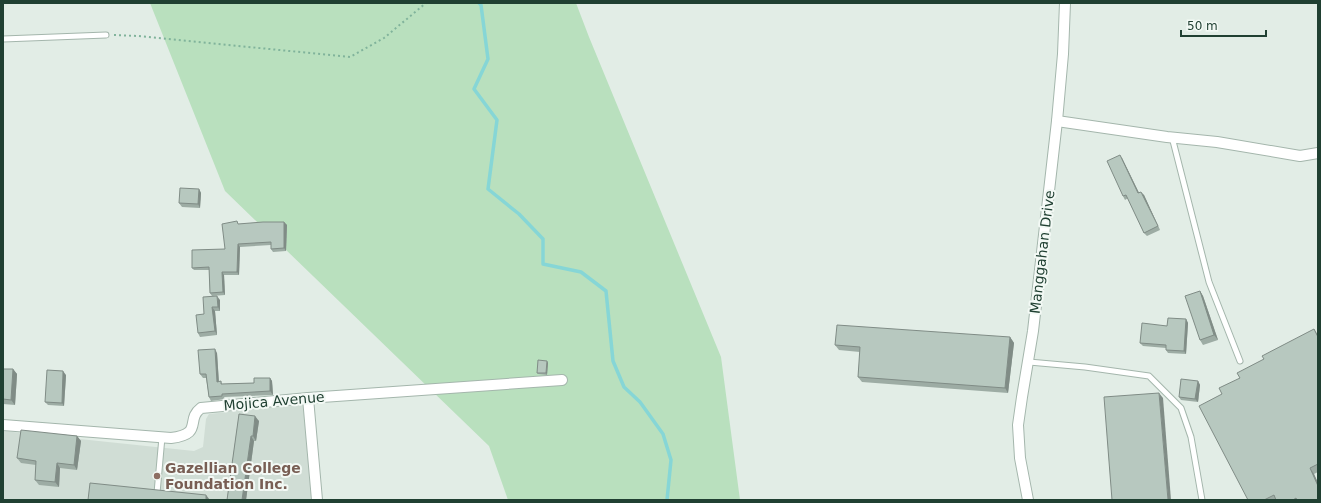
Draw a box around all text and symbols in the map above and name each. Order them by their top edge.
scale bar [1181,12,1266,38]
text: 50 m [1187,19,1218,33]
street label: Manggahan Drive [1027,189,1057,315]
street label: Mojica Avenue [223,389,325,413]
place label: Gazellian College Foundation Inc. [165,460,301,492]
marker: Gazellian College Foundation Inc. [152,471,162,481]

